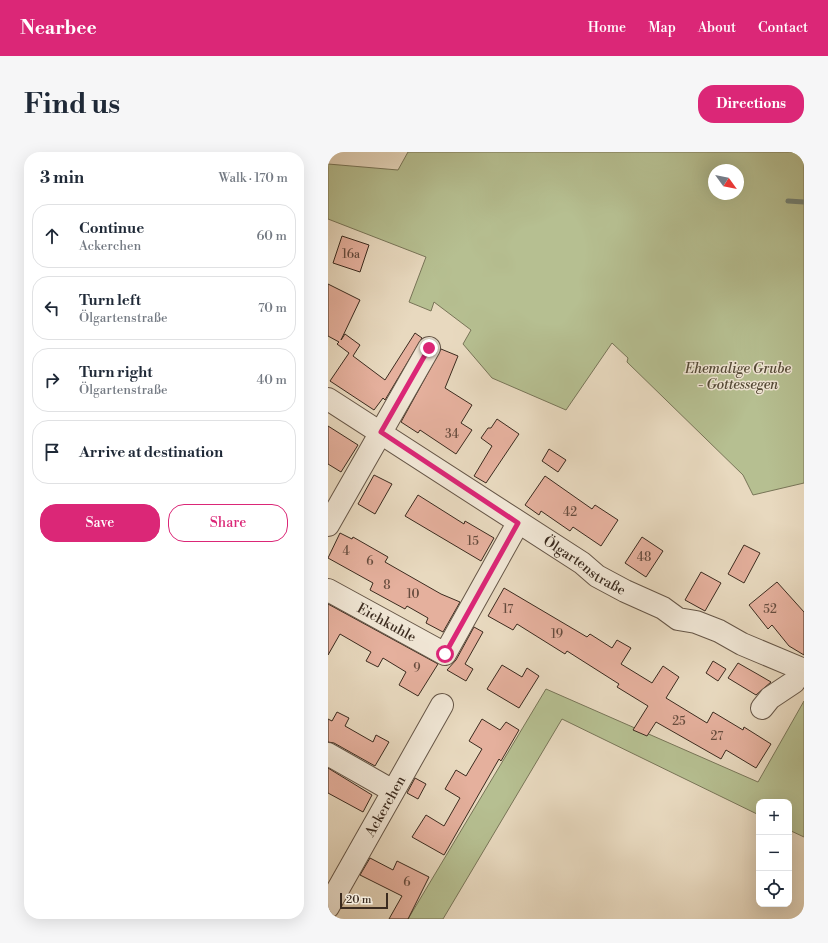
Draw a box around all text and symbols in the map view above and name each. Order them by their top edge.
text: Nearbee [20,16,97,40]
text: Home [588,19,626,37]
text: Map [648,19,676,37]
text: About [698,19,736,37]
text: Contact [758,19,808,37]
button: Directions [698,85,804,123]
text: Find us [24,87,120,122]
north arrow [708,164,744,200]
text: 3 min [40,167,84,189]
text: Walk · 170 m [218,170,288,186]
text: Continue [79,219,144,238]
icon: ahead [41,225,63,247]
text: 60 m [256,228,287,244]
text: Ackerchen [79,238,141,254]
house number: 16a [342,247,361,262]
text: Turn left [79,291,141,310]
icon: left [41,297,63,319]
text: 70 m [258,300,287,316]
text: Ölgartenstraße [79,310,168,326]
route end [420,339,438,357]
park label: Ehemalige Grube - Gottessegen [684,360,791,394]
text: Turn right [79,363,153,382]
icon: right [41,369,63,391]
text: 40 m [257,372,287,388]
text: Ölgartenstraße [79,382,168,398]
house number: 34 [445,427,459,442]
icon: arrive [41,441,63,463]
text: Arrive at destination [79,443,223,462]
button: Save [40,504,160,542]
button: Share [168,504,288,542]
house number: 42 [563,505,577,520]
street label: Ölgartenstraße [540,531,629,600]
house number: 15 [467,534,479,549]
house number: 4 [342,544,350,559]
house number: 48 [637,550,651,565]
house number: 6 [366,554,374,569]
house number: 8 [383,578,391,593]
house number: 10 [407,587,419,602]
street label: Eichkuhle [353,600,419,647]
house number: 17 [503,602,513,617]
house number: 52 [763,602,777,617]
house number: 19 [551,627,563,642]
route start [436,645,454,663]
house number: 9 [413,661,421,676]
house number: 25 [672,714,686,729]
house number: 27 [711,729,723,744]
street label: Ackerchen [361,772,411,841]
map controls [756,799,792,907]
button: + [756,799,792,835]
button: − [756,835,792,871]
button: locate [756,871,792,907]
house number: 6 [403,875,411,890]
scale bar [340,891,388,910]
text: 20 m [346,893,371,907]

